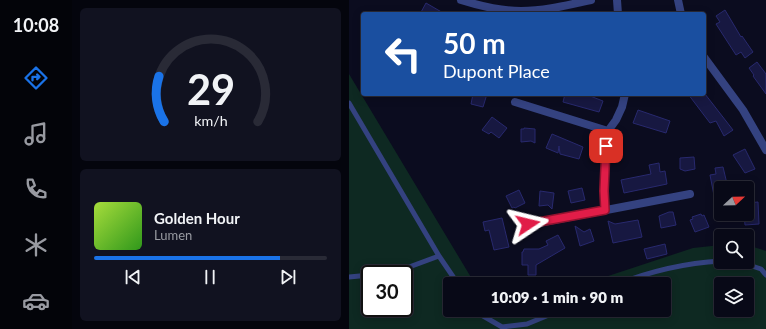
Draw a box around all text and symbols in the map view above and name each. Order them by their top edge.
text: 10:08 [13,14,59,36]
text: 50 m [443,26,506,60]
icon: left [377,28,429,80]
text: Dupont Place [443,60,550,82]
icon: directions [22,64,50,92]
text: 29 [186,64,235,114]
text: km/h [194,112,227,129]
icon: music [22,120,50,148]
pin [589,129,623,163]
icon: arrive [595,135,617,157]
icon: phone [22,175,50,203]
north arrow [714,181,754,221]
map controls [714,181,754,317]
position arrow [507,203,549,245]
text: Golden Hour [154,209,240,227]
text: Lumen [154,227,192,243]
button: search [714,229,754,269]
icon: climate [22,231,50,259]
speed limit sign: 30 [361,265,413,317]
icon: previous [122,266,144,288]
icon: pause [199,266,221,288]
icon: next [277,266,299,288]
button: layers [714,277,754,317]
icon: car [22,287,50,315]
text: 10:09 · 1 min · 90 m [491,288,623,306]

